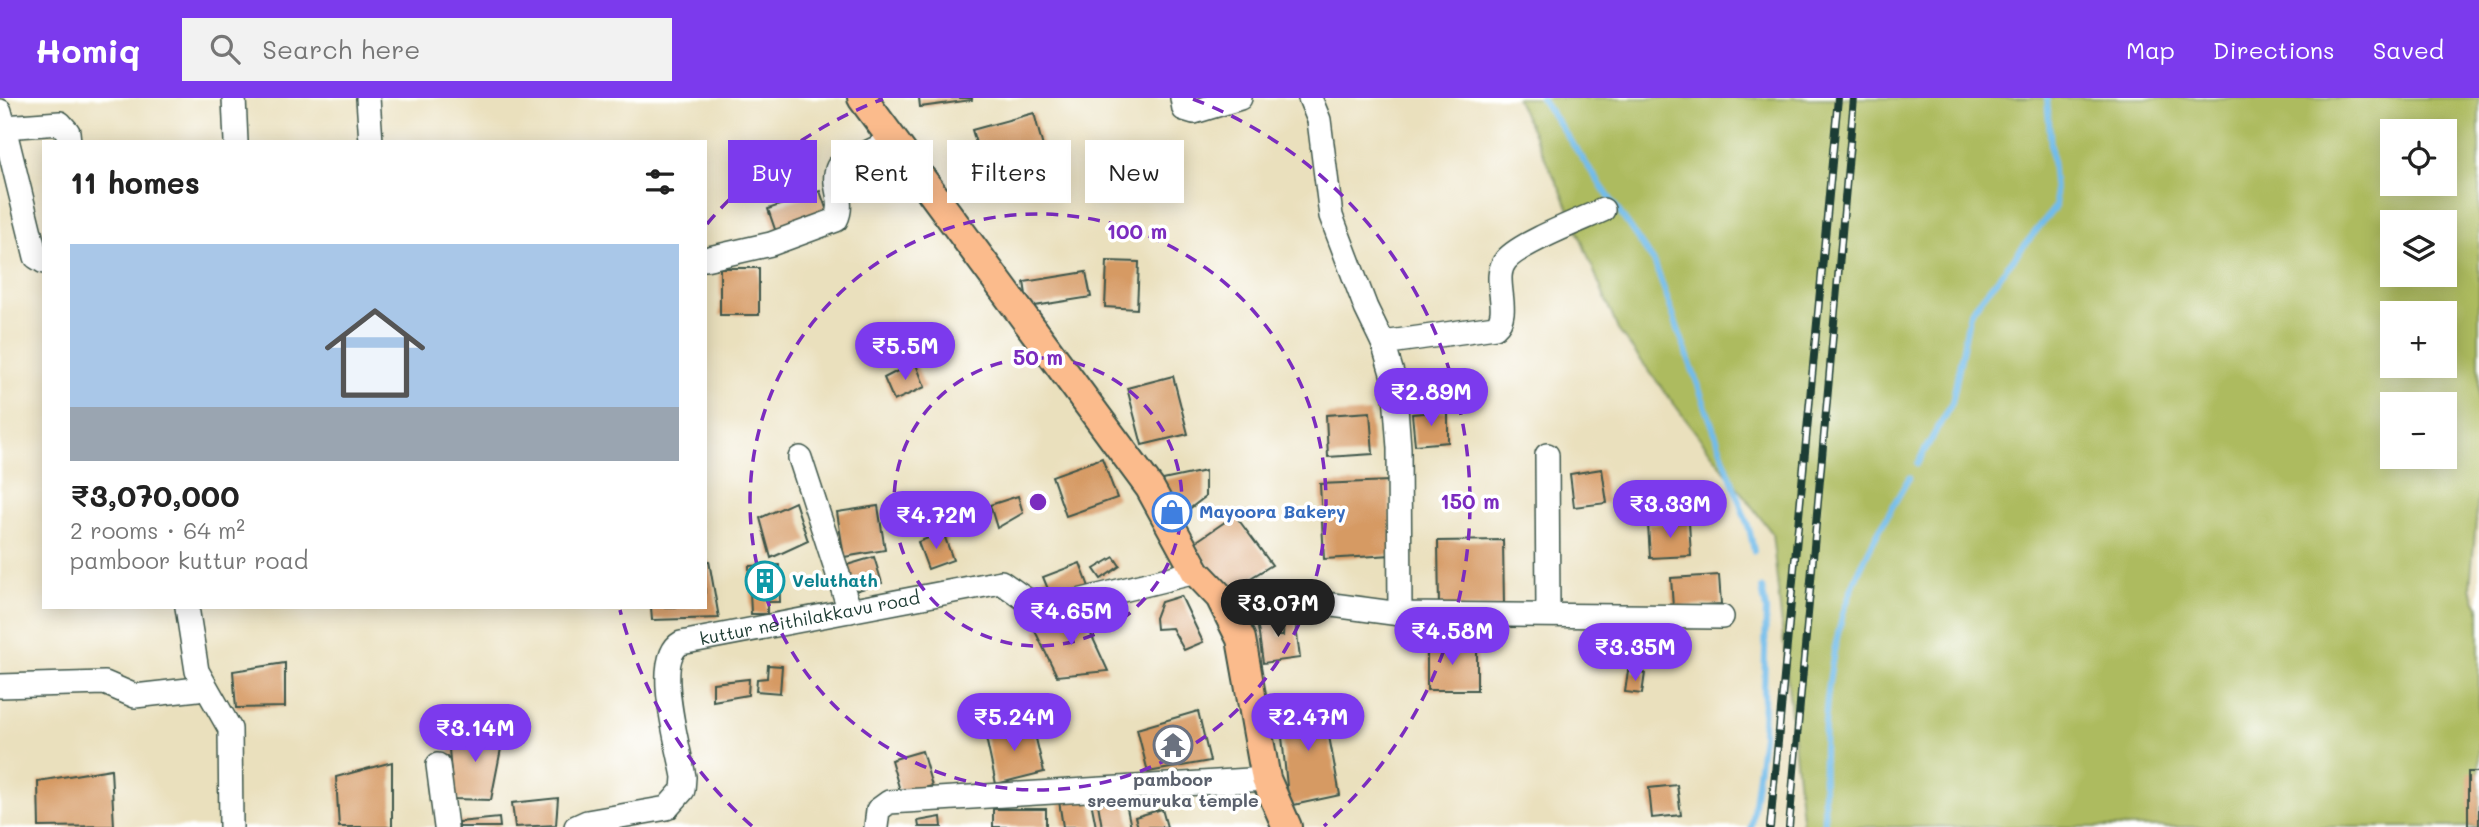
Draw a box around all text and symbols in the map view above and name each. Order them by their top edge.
search box [182,18,672,81]
text: Homiq [35,28,140,71]
icon: search [206,30,244,68]
text: Search here [262,32,420,66]
text: Map [2126,34,2175,65]
text: Directions [2213,34,2335,65]
text: Saved [2373,34,2444,65]
map controls [2380,119,2457,469]
button: locate [2380,119,2457,196]
chip: Buy [728,140,817,203]
chip: Rent [831,140,933,203]
chip: Filters [947,140,1071,203]
chip: New [1085,140,1184,203]
text: 11 homes [70,162,200,202]
icon: filters [641,163,679,201]
button: layers [2380,210,2457,287]
text: 100 m [1107,217,1167,244]
icon: home [312,290,438,416]
button: + [2380,301,2457,378]
pin: ₹5.5M [856,322,954,382]
text: ₹5.5M [871,330,939,360]
text: 50 m [1013,343,1063,370]
pin: ₹2.89M [1374,368,1488,428]
text: ₹2.89M [1390,376,1472,406]
button: − [2380,392,2457,469]
text: ₹3,070,000 [70,475,239,515]
pin: ₹3.33M [1613,480,1727,540]
text: 150 m [1440,487,1500,514]
text: ₹3.33M [1629,488,1711,518]
centre of rings [1026,490,1050,514]
pin: ₹4.72M [879,491,993,551]
shop icon: Mayoora Bakery [1151,491,1193,533]
text: ₹4.72M [895,499,977,529]
place label: Mayoora Bakery [1199,499,1346,523]
text: 2 rooms · 64 m² [70,515,245,545]
text: pamboor kuttur road [70,545,308,575]
building icon: Veluthath [744,560,786,602]
place label: Veluthath [792,568,878,592]
pin: ₹3.07M [1221,580,1335,639]
street label: kuttur neithilakkavu road [697,585,922,650]
text: ₹3.07M [1237,587,1319,617]
pin: ₹4.65M [1014,588,1128,647]
text: ₹4.65M [1030,595,1112,625]
pin: ₹4.58M [1395,608,1509,667]
text: ₹4.58M [1410,615,1494,645]
pin: ₹3.35M [1578,624,1692,683]
text: ₹3.35M [1594,631,1676,661]
pin: ₹5.24M [957,694,1071,753]
pin: ₹2.47M [1251,694,1365,753]
text: ₹5.24M [973,701,1055,731]
text: ₹2.47M [1267,701,1349,731]
pin: ₹3.14M [418,704,532,764]
text: ₹3.14M [435,712,515,742]
temple icon: pamboor sreemuruka temple [1152,724,1194,766]
place label: pamboor sreemuruka temple [1087,767,1259,812]

